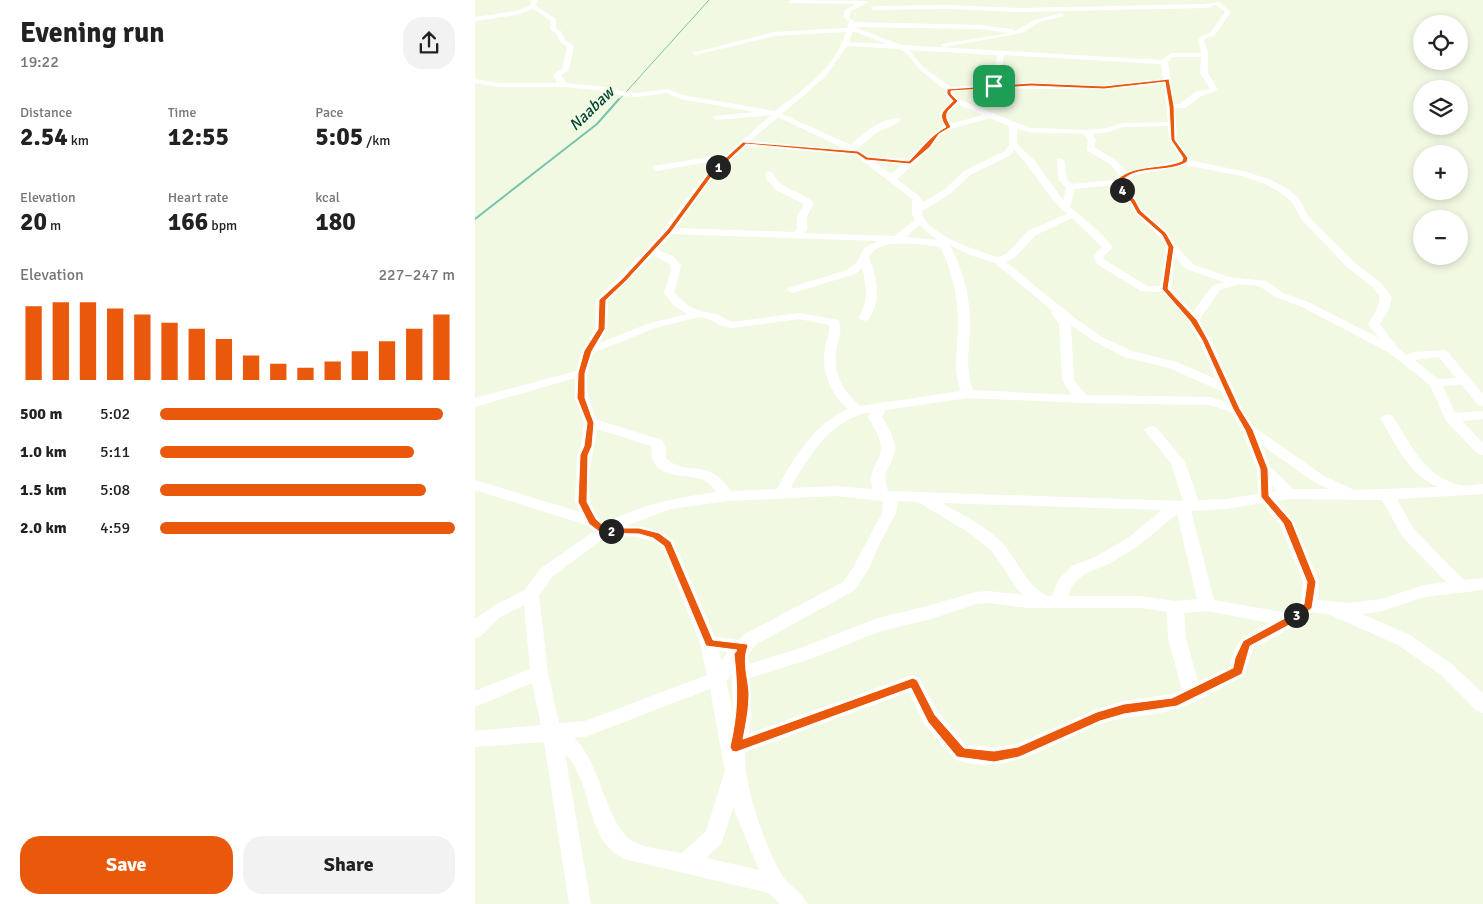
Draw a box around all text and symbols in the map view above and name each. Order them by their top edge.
map controls [1413,15,1468,265]
button: locate [1413,15,1468,70]
text: Evening run [20,16,165,50]
button: share [403,17,455,69]
text: 19:22 [20,52,59,72]
pin [973,65,1015,107]
icon: arrive [980,72,1008,100]
button: layers [1413,80,1468,135]
water label: Naabaw [565,81,620,135]
text: Distance [20,104,72,121]
text: Time [168,104,197,121]
text: Pace [315,104,344,121]
text: 2.54 [20,121,68,152]
text: 12:55 [168,121,229,152]
text: 5:05 [315,121,363,152]
text: km [68,132,89,149]
text: /km [363,132,390,149]
button: + [1413,145,1468,200]
pin: 1 [705,154,731,180]
text: 1 [715,159,722,176]
pin: 4 [1109,178,1135,202]
text: 4 [1119,182,1126,199]
text: Elevation [20,189,76,206]
text: Heart rate [168,189,228,206]
text: kcal [315,189,340,206]
text: 20 [20,206,47,237]
text: 166 [168,206,208,237]
text: 180 [315,206,356,237]
button: − [1413,210,1468,265]
text: m [47,217,61,234]
text: bpm [208,217,237,234]
text: Elevation [20,265,84,285]
text: 227–247 m [378,265,455,285]
text: 500 m [20,404,62,424]
text: 5:02 [100,404,130,424]
text: 1.0 km [20,442,67,462]
text: 5:11 [100,442,130,462]
text: 1.5 km [20,480,67,500]
text: 5:08 [100,480,130,500]
text: 2.0 km [20,518,67,538]
text: 4:59 [100,518,130,538]
pin: 2 [599,518,623,544]
text: 2 [608,523,615,540]
pin: 3 [1283,602,1309,628]
text: 3 [1293,607,1300,624]
button: Save [20,836,233,894]
button: Share [243,836,455,894]

